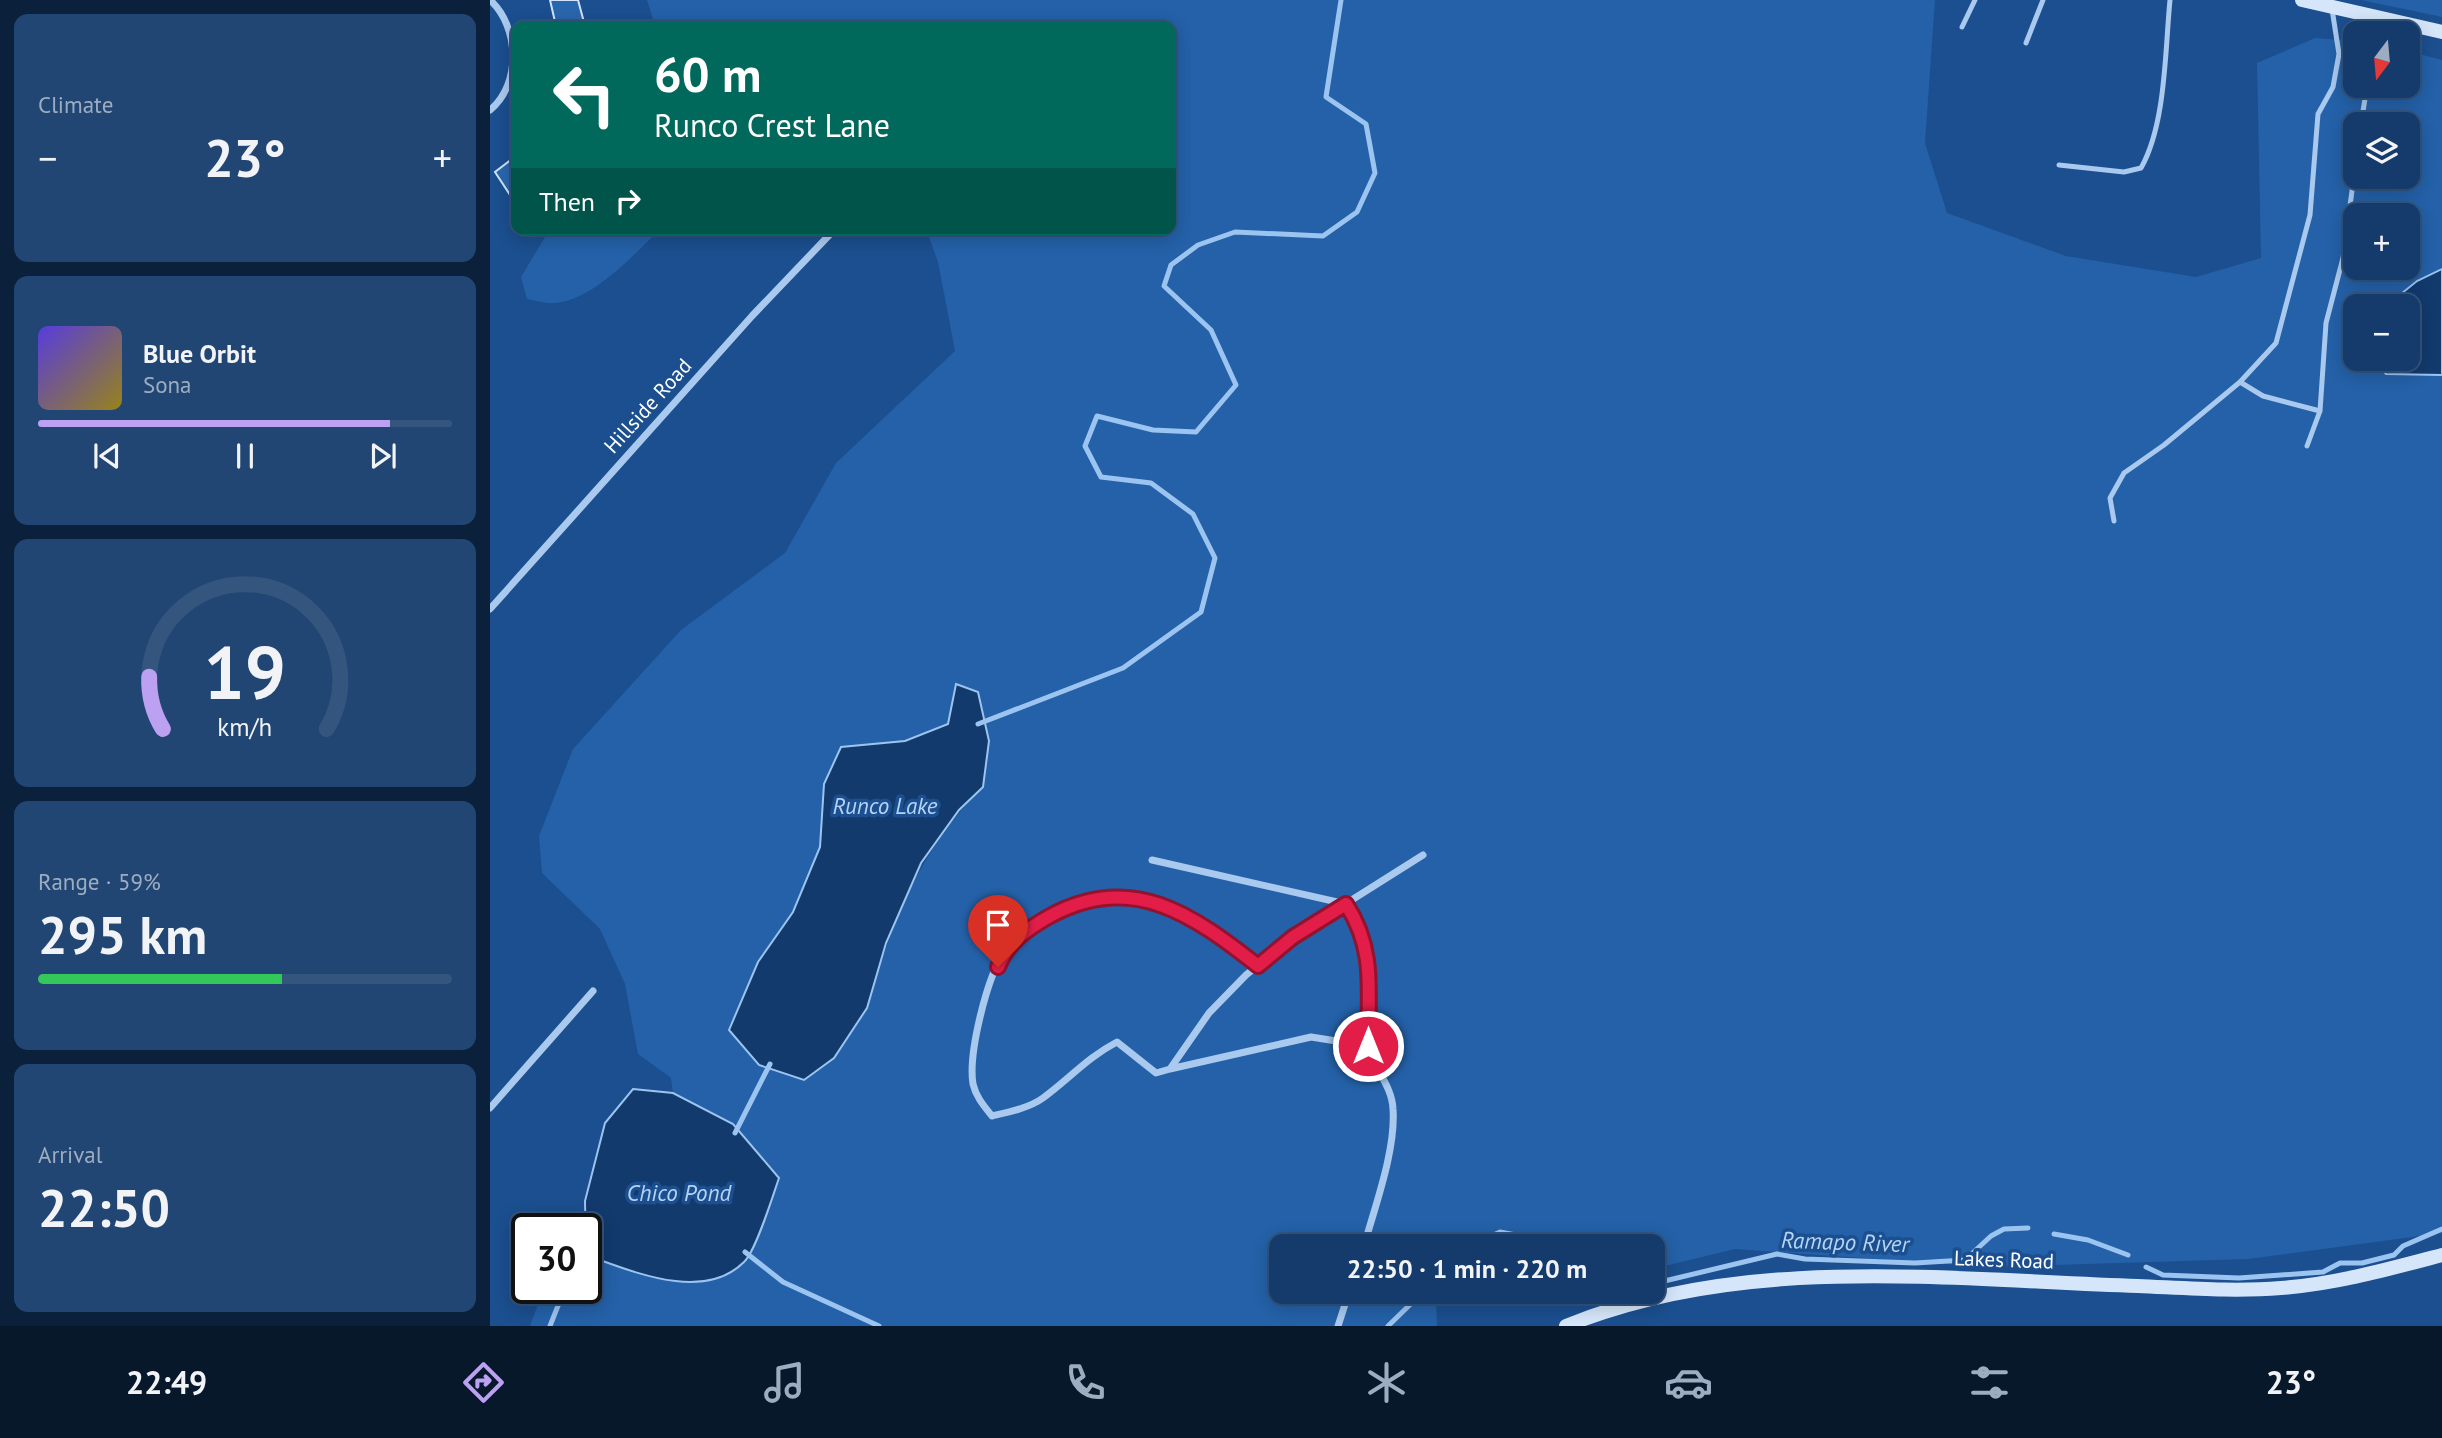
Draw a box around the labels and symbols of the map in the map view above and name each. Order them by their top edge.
north arrow [2343,21,2420,98]
street label: Hillside Road [598,353,697,459]
water label: Runco Lake [832,791,938,820]
pin [968,895,1028,967]
position arrow [1331,1009,1405,1083]
water label: Chico Pond [627,1178,733,1207]
speed limit sign: 30 [511,1213,602,1304]
water label: Ramapo River [1781,1225,1911,1258]
street label: Lakes Road [1953,1244,2055,1275]

